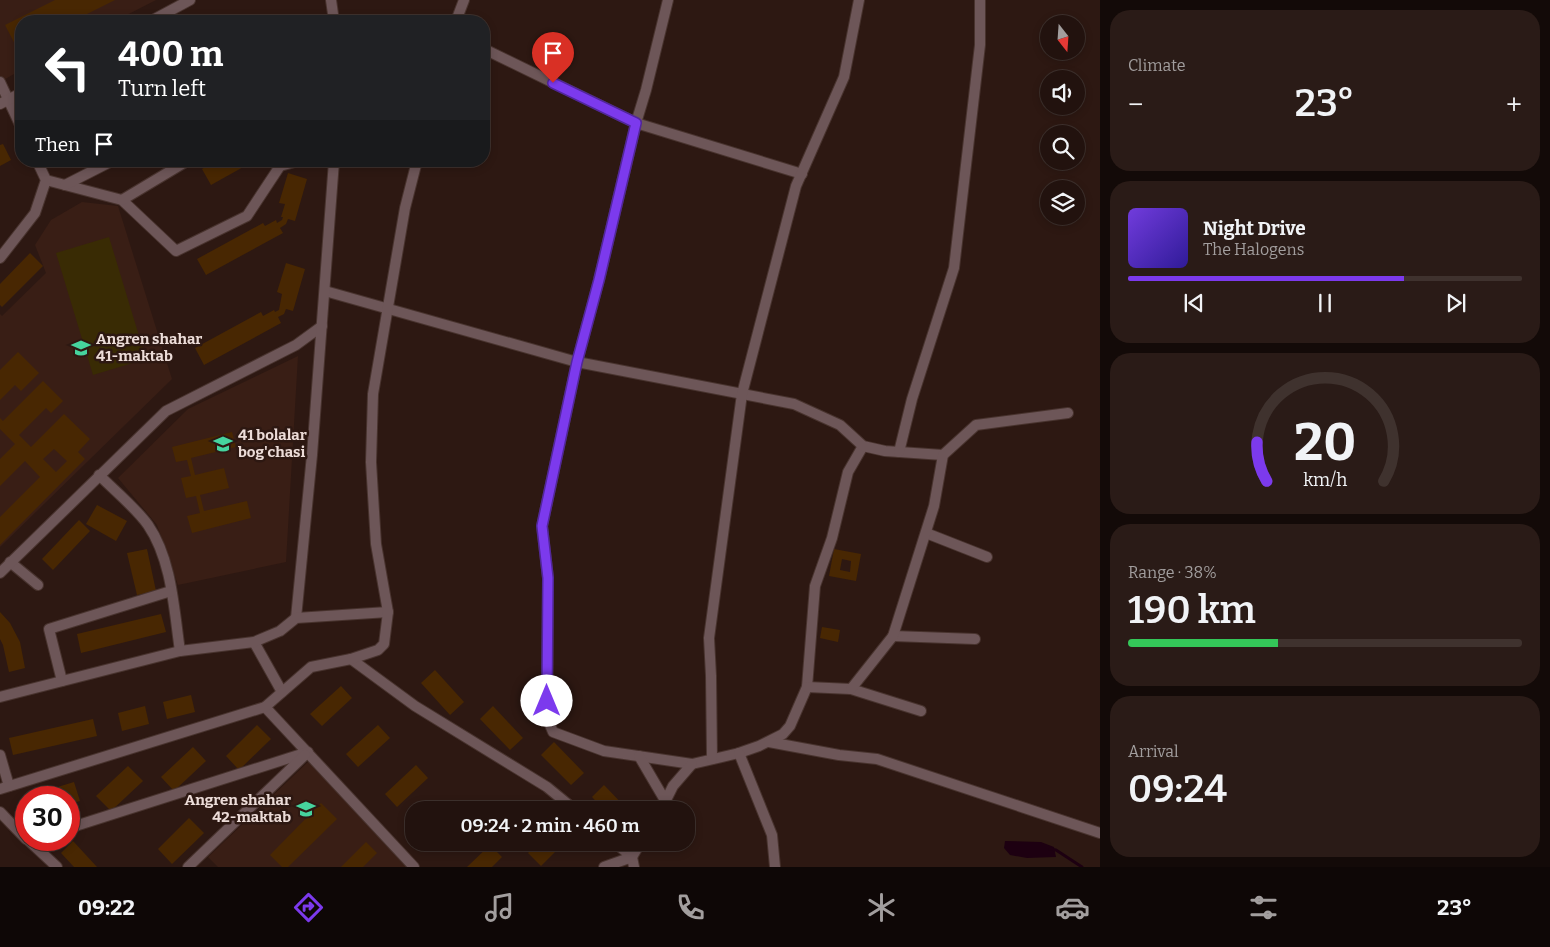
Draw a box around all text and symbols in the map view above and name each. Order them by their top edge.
north arrow [1040,15,1085,60]
map controls [1040,15,1085,225]
pin [532,32,574,83]
text: 400 m [118,33,223,75]
icon: left [35,35,100,100]
icon: arrive [539,39,567,67]
text: Climate [1128,56,1186,75]
button: sound [1040,70,1085,115]
text: Turn left [118,75,206,102]
text: 23° [1295,80,1355,126]
text: − [1128,88,1143,121]
text: + [1506,88,1522,121]
button: search [1040,125,1085,170]
icon: arrive [90,130,118,158]
text: Then [35,133,80,156]
button: layers [1040,180,1085,225]
text: Night Drive [1203,217,1306,240]
text: The Halogens [1203,240,1304,259]
icon: previous [1180,289,1208,317]
icon: pause [1311,289,1339,317]
icon: next [1442,289,1470,317]
place label: Angren shahar 41-maktab [96,330,202,365]
school or university icon: Angren shahar 41-maktab [70,337,92,359]
text: 20 [1294,411,1356,474]
place label: 41 bolalar bog'chasi [238,426,307,461]
school or university icon: 41 bolalar bog'chasi [212,433,234,455]
text: km/h [1303,469,1347,491]
text: Range · 38% [1128,563,1217,582]
text: 190 km [1128,587,1256,633]
position arrow [520,674,572,726]
text: Arrival [1128,742,1179,761]
text: 09:24 [1128,766,1227,812]
speed limit sign: 30 [15,786,80,851]
place label: Angren shahar 42-maktab [185,791,291,826]
school or university icon: Angren shahar 42-maktab [295,798,317,820]
text: 09:24 · 2 min · 460 m [460,814,640,837]
icon: directions [291,890,326,925]
icon: music [482,890,517,925]
icon: phone [673,890,708,925]
icon: climate [864,890,899,925]
icon: car [1055,890,1090,925]
icon: filters [1246,890,1281,925]
text: 09:22 [78,894,135,921]
text: 23° [1437,894,1472,921]

